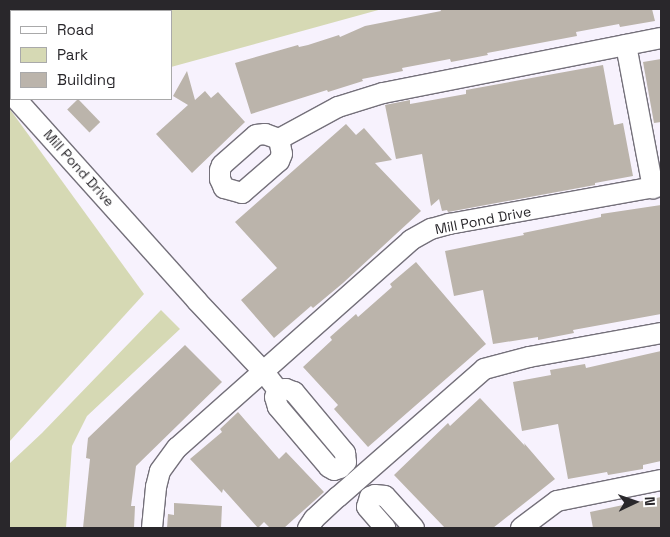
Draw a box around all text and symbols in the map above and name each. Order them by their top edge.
legend [10,10,172,100]
text: Road [57,20,94,39]
text: Park [57,45,88,64]
text: Building [57,70,116,89]
street label: Mill Pond Drive [40,126,118,210]
street label: Mill Pond Drive [434,202,532,238]
north arrow [610,477,660,527]
text: N [641,496,659,506]

